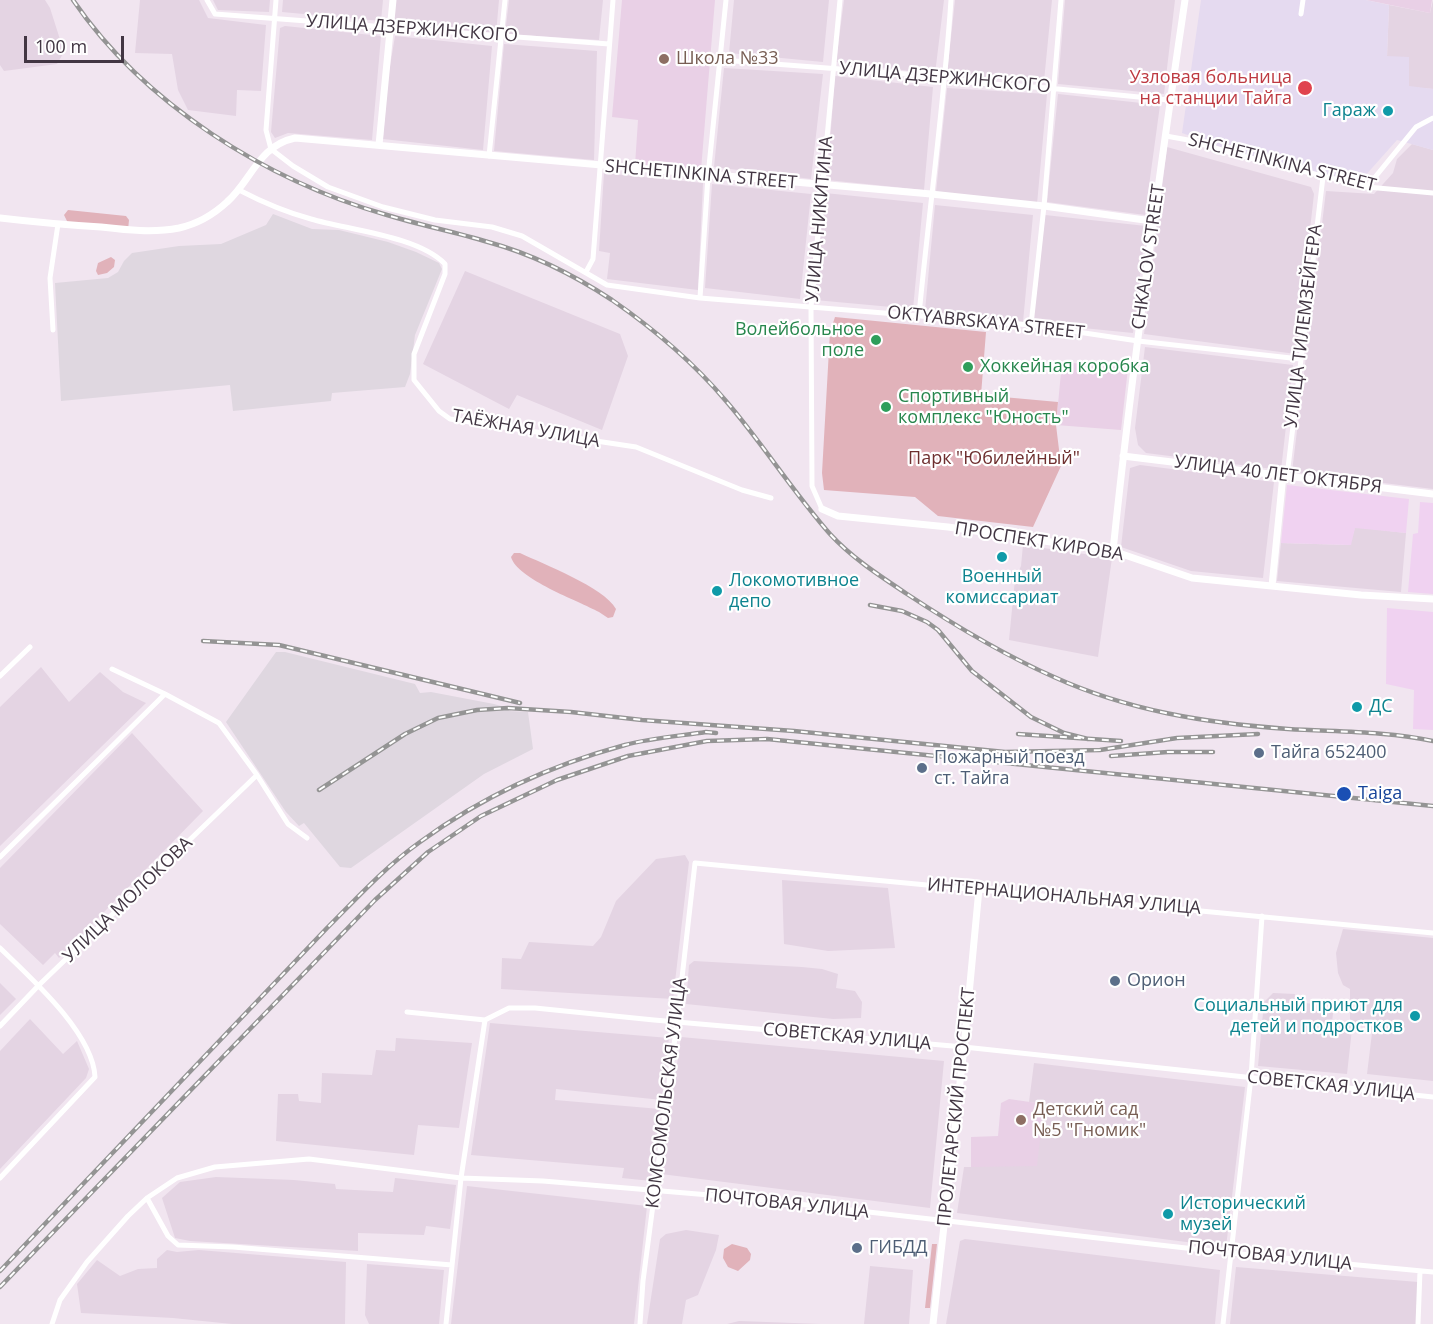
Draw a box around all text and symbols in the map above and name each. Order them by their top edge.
street label: УЛИЦА ДЗЕРЖИНСКОГО [305,11,519,47]
scale bar [27,24,128,62]
text: 100 m [35,34,87,58]
place label: Школа №33 [676,48,779,70]
marker: Школа №33 [657,52,671,66]
street label: УЛИЦА ДЗЕРЖИНСКОГО [838,58,1052,98]
place label: Узловая больница на станции Тайга [1130,67,1292,110]
marker: Узловая больница на станции Тайга [1296,79,1314,97]
place label: Гараж [1322,100,1376,122]
marker: Гараж [1381,104,1395,118]
street label: SHCHETINKINA STREET [1186,129,1378,197]
street label: УЛИЦА НИКИТИНА [802,135,838,303]
street label: SHCHETINKINA STREET [604,156,798,194]
street label: CHKALOV STREET [1128,183,1170,331]
street label: УЛИЦА ТИЛЕМЗЕЙГЕРА [1281,223,1327,429]
street label: OKTYABRSKAYA STREET [886,302,1086,344]
place label: Волейбольное поле [735,319,864,362]
marker: Волейбольное поле [869,333,883,347]
place label: Хоккейная коробка [980,356,1149,378]
marker: Хоккейная коробка [961,360,975,374]
place label: Спортивный комплекс "Юность" [898,386,1069,428]
marker: Спортивный комплекс "Юность" [879,400,893,414]
street label: ТАЁЖНАЯ УЛИЦА [451,405,601,453]
park label: Парк "Юбилейный" [908,448,1080,470]
street label: УЛИЦА 40 ЛЕТ ОКТЯБРЯ [1173,452,1383,498]
street label: ПРОСПЕКТ КИРОВА [953,518,1125,566]
marker: Военный комиссариат [995,550,1009,564]
place label: Военный комиссариат [946,566,1058,608]
place label: Локомотивное депо [729,570,859,612]
marker: Локомотивное депо [710,584,724,598]
place label: ДС [1369,696,1393,718]
marker: ДС [1350,700,1364,714]
place label: Тайга 652400 [1271,742,1387,764]
marker: Тайга 652400 [1252,746,1266,760]
place label: Пожарный поезд ст. Тайга [934,747,1085,789]
marker: Пожарный поезд ст. Тайга [915,761,929,775]
place label: Taiga [1358,783,1402,805]
marker: Taiga [1335,785,1353,803]
street label: УЛИЦА МОЛОКОВА [59,833,197,967]
street label: ИНТЕРНАЦИОНАЛЬНАЯ УЛИЦА [926,874,1202,920]
place label: Орион [1127,970,1186,992]
marker: Орион [1108,974,1122,988]
street label: КОМСОМОЛЬСКАЯ УЛИЦА [642,976,692,1210]
street label: ПРОЛЕТАРСКИЙ ПРОСПЕКТ [934,986,980,1228]
place label: Социальный приют для детей и подростков [1194,995,1403,1038]
marker: Социальный приют для детей и подростков [1408,1009,1422,1023]
street label: СОВЕТСКАЯ УЛИЦА [762,1019,932,1055]
street label: СОВЕТСКАЯ УЛИЦА [1246,1066,1416,1106]
place label: Детский сад №5 "Гномик" [1033,1099,1146,1142]
marker: Детский сад №5 "Гномик" [1014,1113,1028,1127]
street label: ПОЧТОВАЯ УЛИЦА [704,1185,870,1223]
place label: Исторический музей [1180,1193,1306,1236]
marker: Исторический музей [1161,1207,1175,1221]
place label: ГИБДД [869,1237,928,1259]
street label: ПОЧТОВАЯ УЛИЦА [1187,1237,1353,1275]
marker: ГИБДД [850,1241,864,1255]

